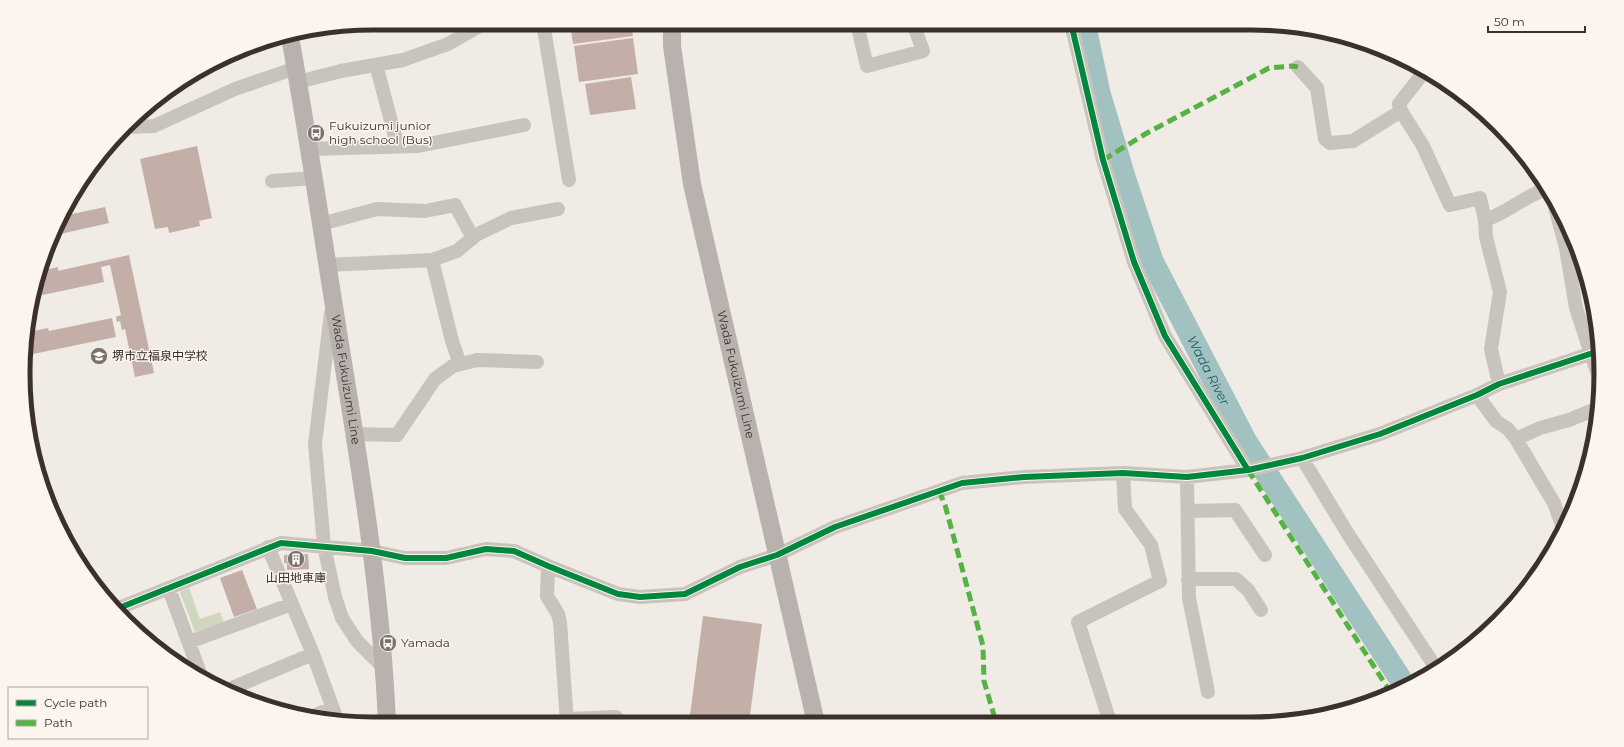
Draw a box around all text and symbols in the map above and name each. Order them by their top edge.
scale bar [1488,8,1585,34]
text: 50 m [1494,14,1525,29]
place label: Fukuizumi junior high school (Bus) [329,118,433,147]
bus stop icon: Fukuizumi junior high school (Bus) [306,123,326,143]
street label: Wada Fukuizumi Line [714,309,758,440]
street label: Wada Fukuizumi Line [328,314,364,445]
water label: Wada River [1184,333,1234,409]
school or university icon: 堺市立福泉中学校 [89,346,109,366]
place label: 堺市立福泉中学校 [112,348,208,363]
building icon: 山田地車庫 [286,549,306,569]
place label: 山田地車庫 [266,570,326,585]
bus stop icon: Yamada [378,633,398,653]
place label: Yamada [401,635,450,650]
legend [8,687,148,739]
text: Cycle path [44,695,107,710]
text: Path [44,715,73,730]

